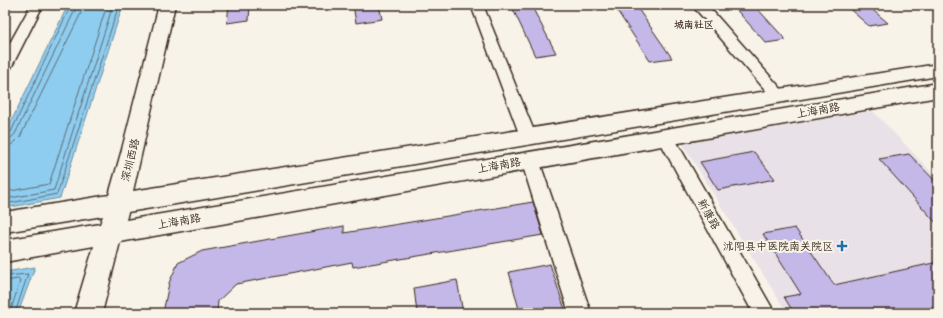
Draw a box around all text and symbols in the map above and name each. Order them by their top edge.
district label: 城南社区 [674,19,714,31]
street label: 上海南路 [795,100,841,121]
street label: 深圳西路 [119,137,142,183]
street label: 上海南路 [476,155,522,176]
street label: 新康路 [695,197,722,232]
street label: 上海南路 [156,211,202,232]
place label: 沭阳县中医院南关院区 [723,240,833,253]
marker: 沭阳县中医院南关院区 [836,240,848,252]

